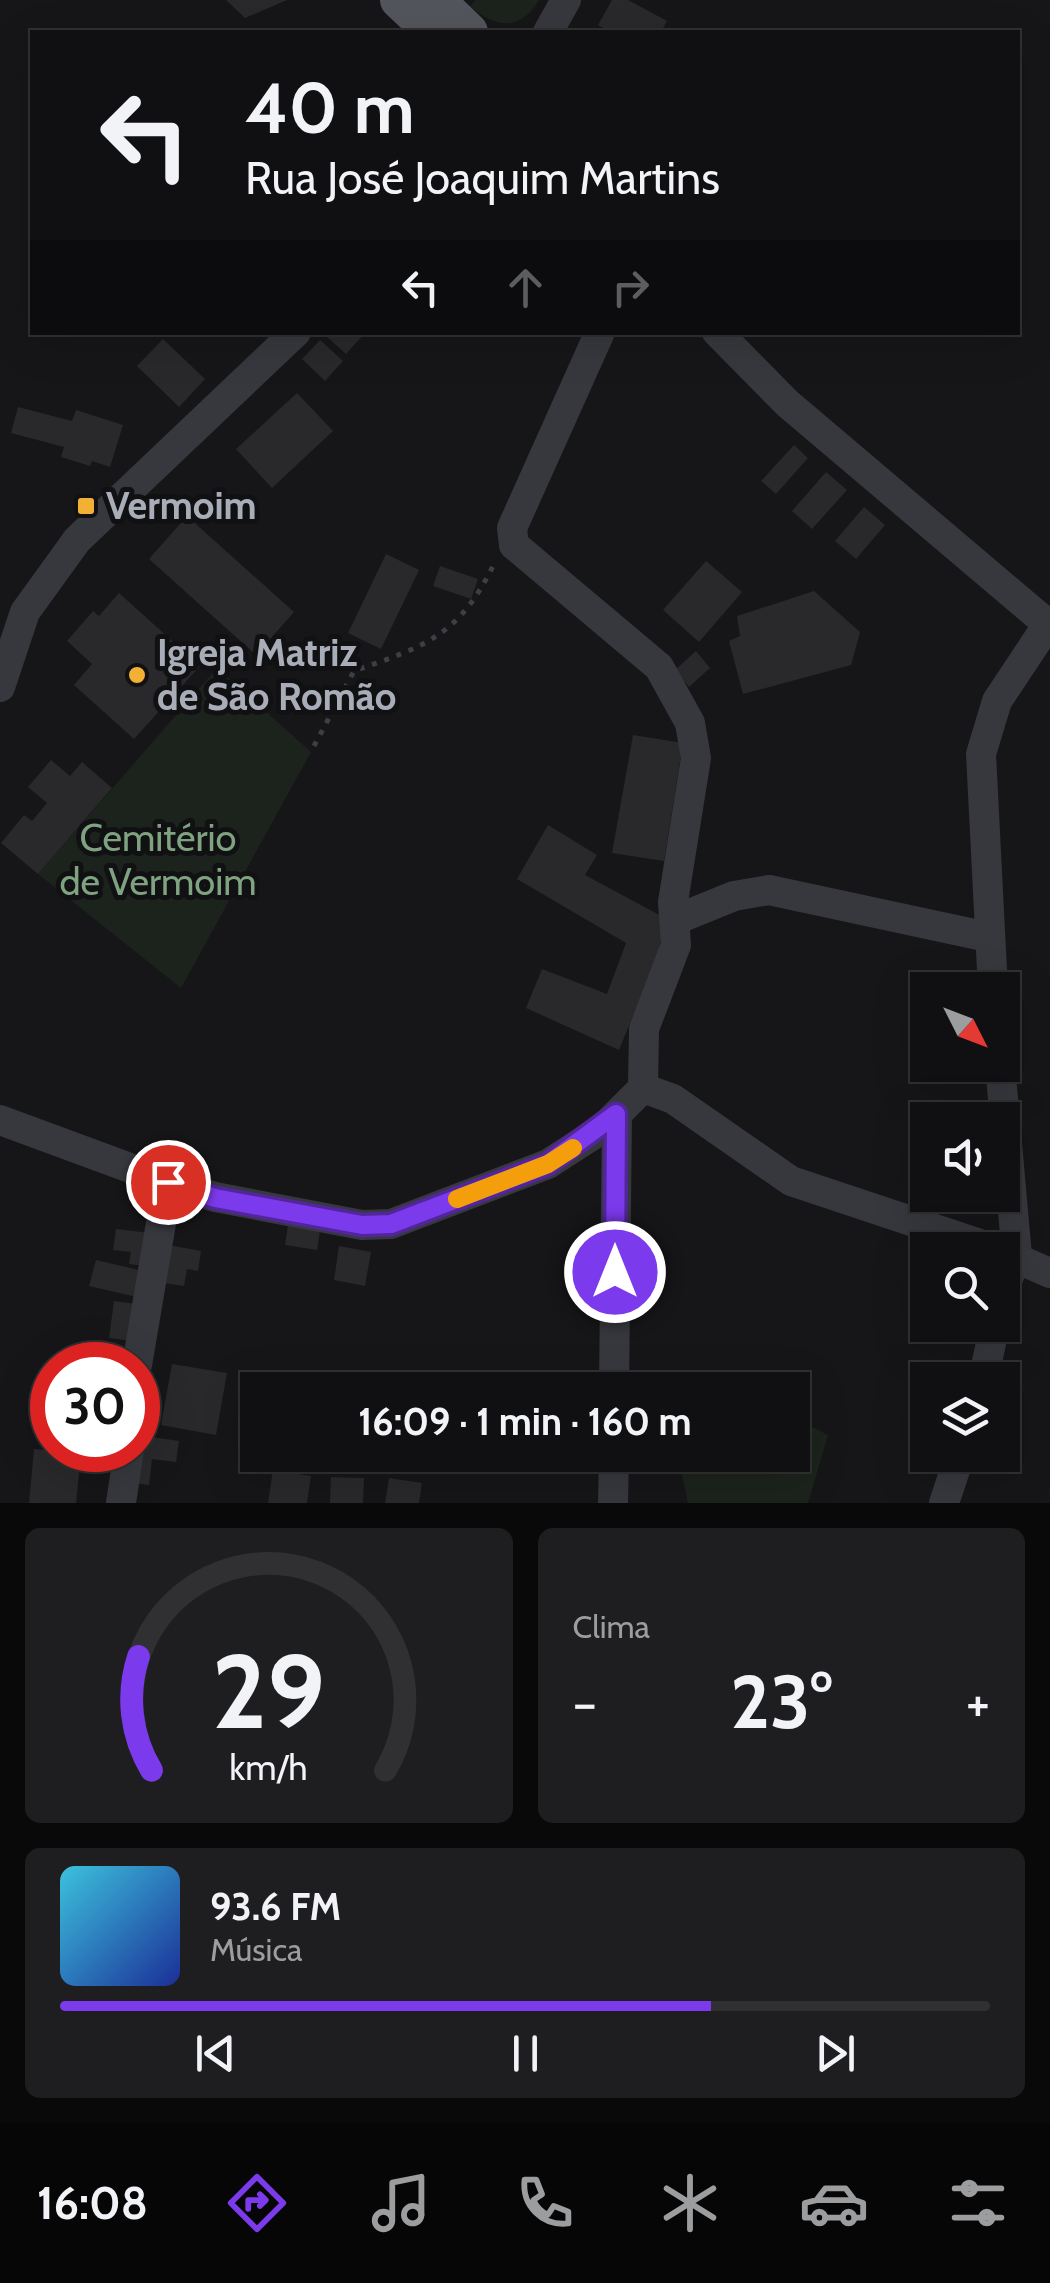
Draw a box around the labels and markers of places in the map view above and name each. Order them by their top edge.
place label: Vermoim [106,482,257,529]
marker: Vermoim [75,495,97,517]
place label: Igreja Matriz de São Romão [157,629,396,720]
marker: Igreja Matriz de São Romão [126,664,148,686]
pin [126,1140,211,1225]

